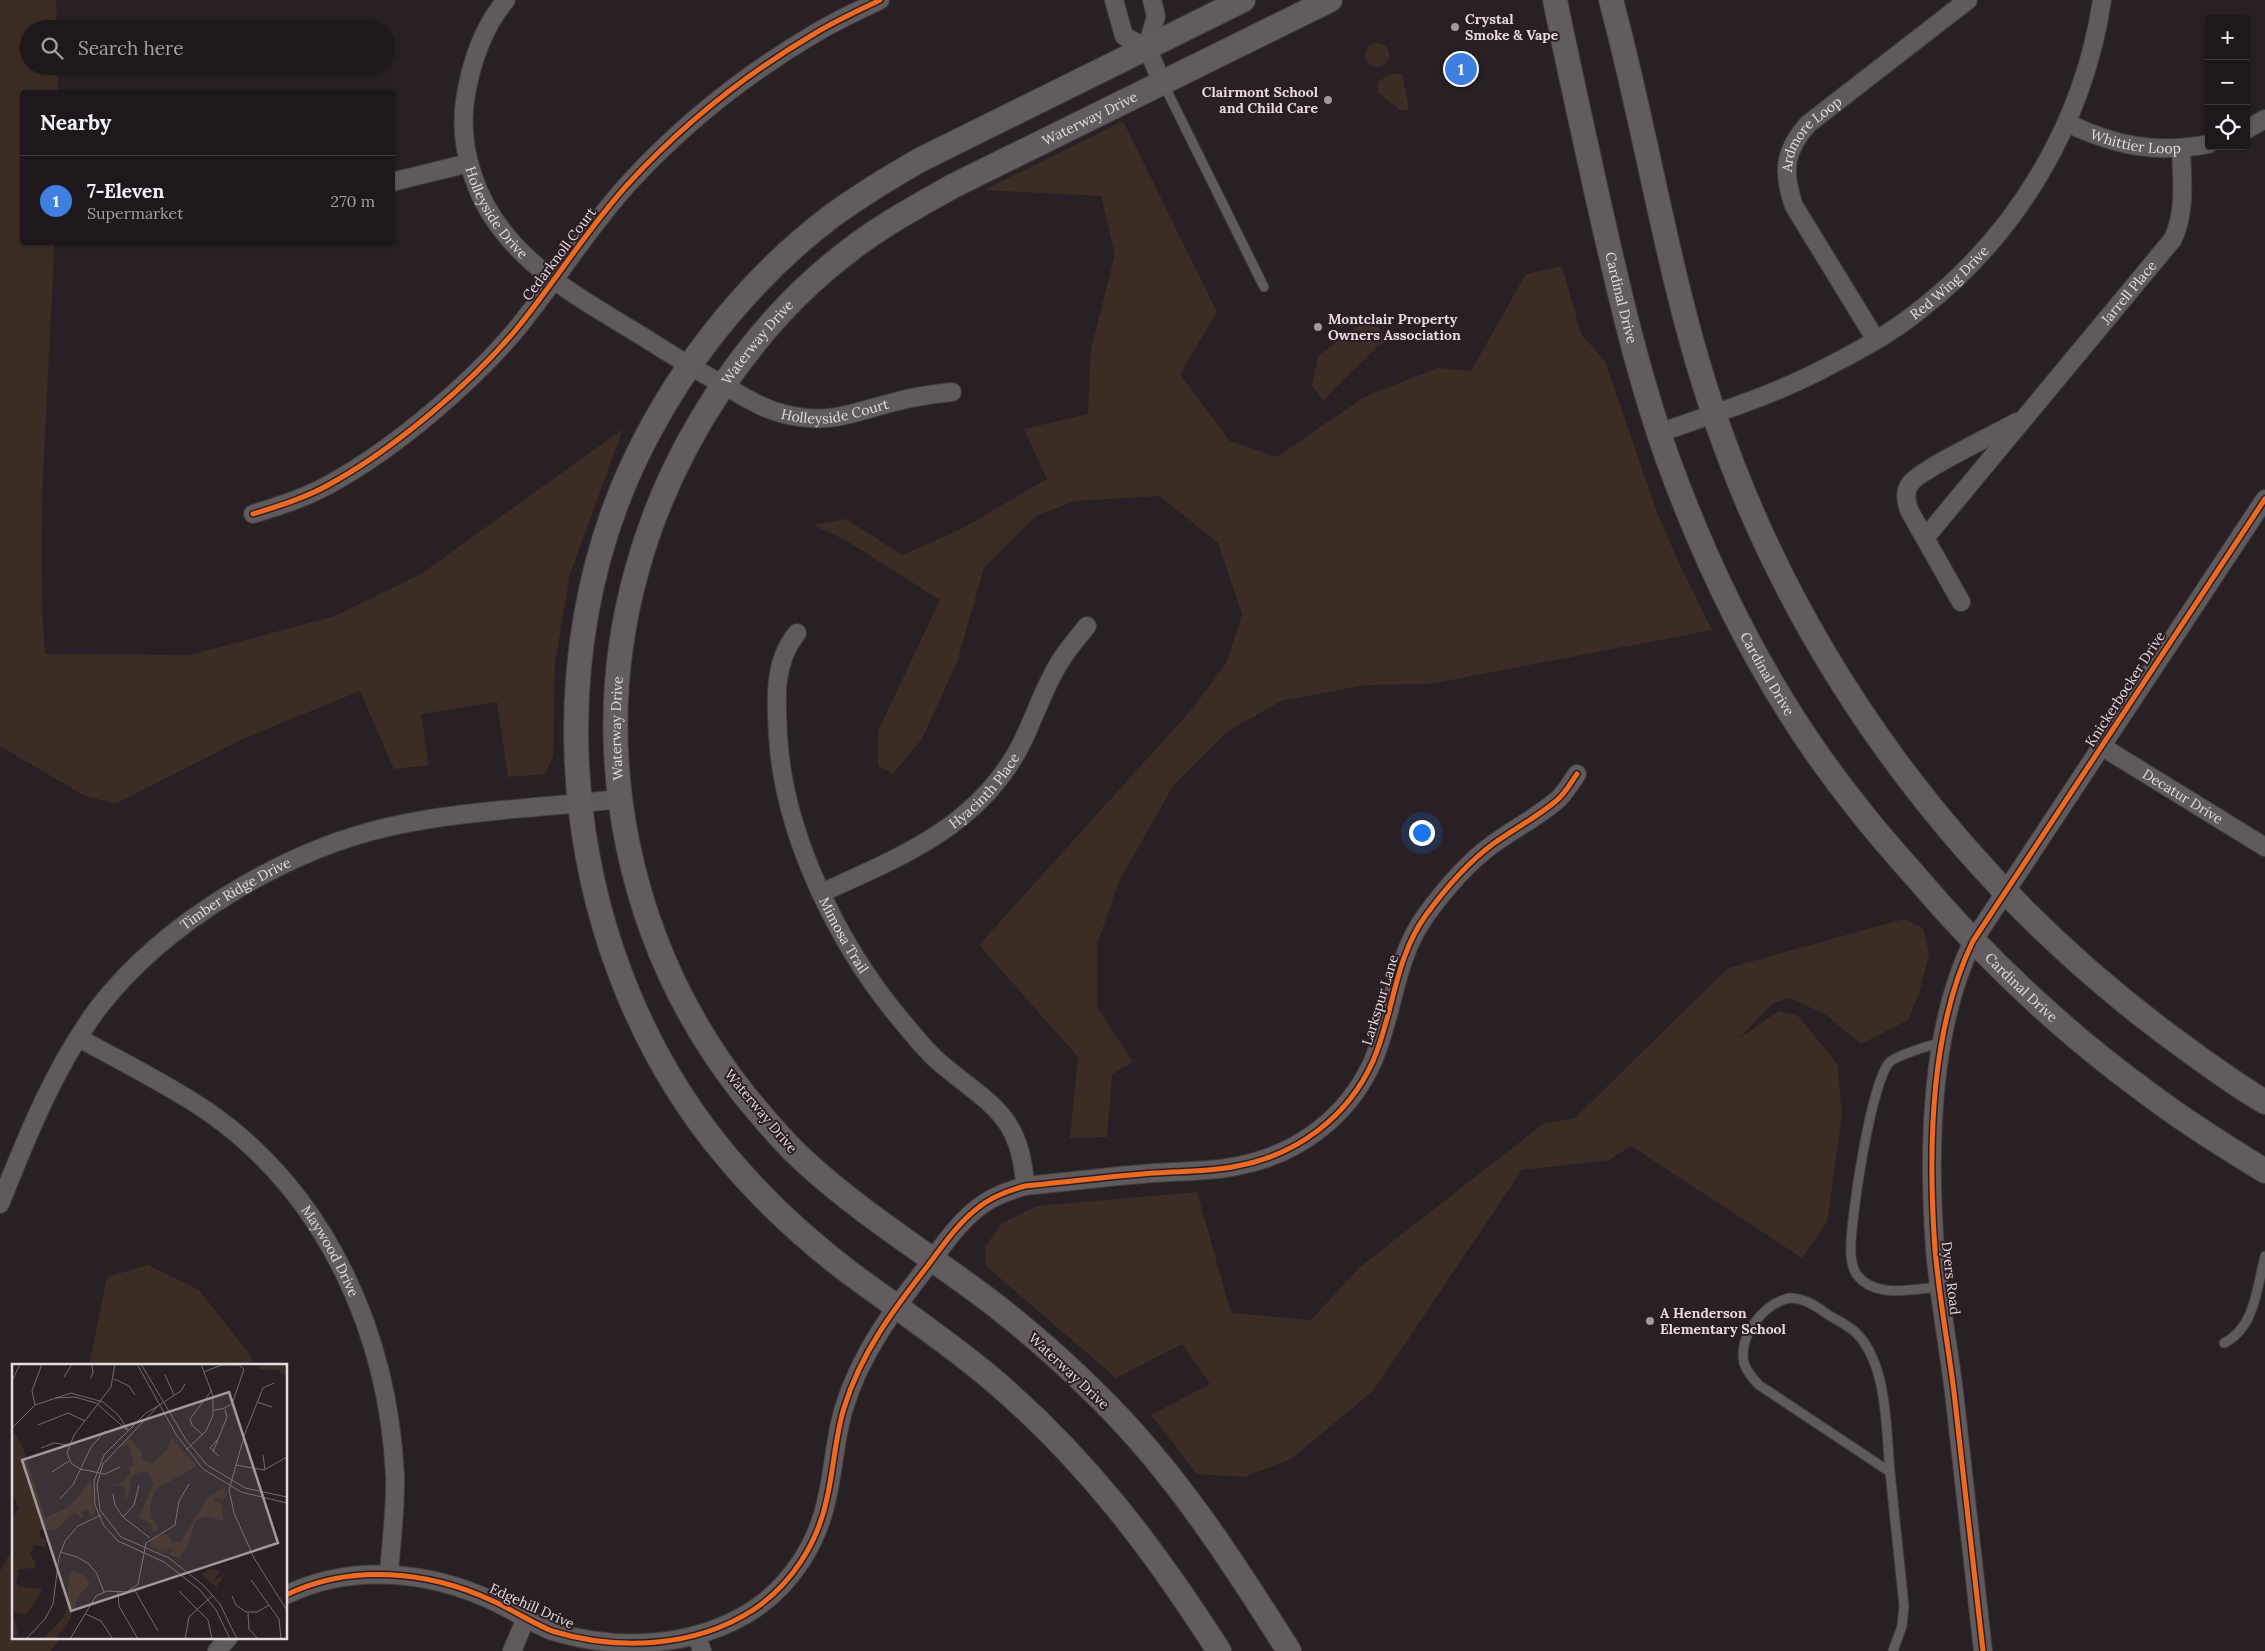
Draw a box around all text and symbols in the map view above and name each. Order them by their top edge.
place label: Crystal Smoke & Vape [1465,10,1559,44]
map controls [2205,15,2250,150]
button: + [2205,15,2250,60]
search box [20,20,395,75]
marker: Crystal Smoke & Vape [1449,21,1461,33]
icon: search [38,34,66,62]
text: Search here [78,36,184,60]
pin: 1 [1445,50,1477,88]
button: − [2205,60,2250,105]
place label: Clairmont School and Child Care [1202,83,1319,117]
street label: Waterway Drive [1039,87,1141,150]
street label: Ardmore Loop [1778,92,1845,173]
marker: Clairmont School and Child Care [1322,94,1334,106]
button: locate [2205,105,2250,150]
text: Nearby [40,109,111,136]
street label: Whittier Loop [2088,125,2181,157]
street label: Holleyside Drive [461,164,532,263]
text: 7-Eleven [87,179,164,203]
text: 1 [53,191,59,211]
text: 270 m [331,191,375,211]
text: Supermarket [87,203,183,223]
street label: Cedarknoll Court [518,203,600,304]
street label: Red Wing Drive [1906,242,1993,323]
street label: Cardinal Drive [1601,250,1641,346]
street label: Jarrell Place [2096,257,2161,329]
street label: Waterway Drive [718,296,798,388]
place label: Montclair Property Owners Association [1328,310,1461,344]
marker: Montclair Property Owners Association [1312,321,1324,333]
street label: Holleyside Court [779,395,891,427]
street label: Knickerbocker Drive [2081,628,2169,750]
street label: Cardinal Drive [1736,629,1799,719]
street label: Waterway Drive [607,675,627,781]
street label: Hyacinth Place [945,749,1024,832]
street label: Decatur Drive [2139,765,2227,828]
your location [1409,820,1435,846]
street label: Timber Ridge Drive [176,853,294,934]
street label: Mimosa Trail [815,894,873,977]
street label: Cardinal Drive [1981,949,2062,1026]
street label: Larkspur Lane [1358,952,1402,1047]
street label: Waterway Drive [721,1065,802,1157]
street label: Maywood Drive [297,1202,363,1300]
street label: Dyers Road [1938,1240,1964,1316]
place label: A Henderson Elementary School [1660,1304,1786,1338]
marker: A Henderson Elementary School [1644,1315,1656,1327]
street label: Waterway Drive [1025,1329,1113,1413]
inset map [12,1364,288,1638]
street label: Edgehill Drive [487,1579,578,1633]

